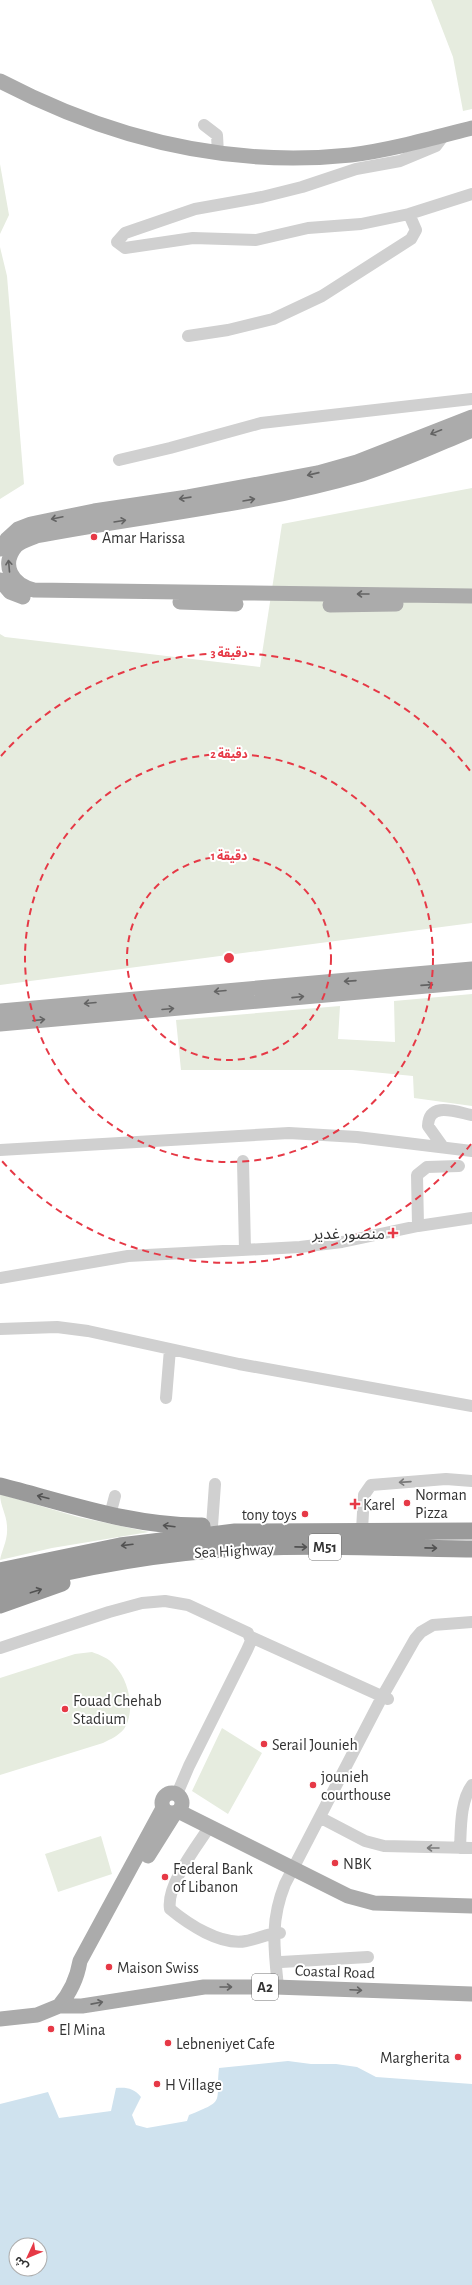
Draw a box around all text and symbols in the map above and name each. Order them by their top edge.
one-way arrow [430,429,442,437]
one-way arrow [307,471,320,479]
one-way arrow [179,494,192,502]
one-way arrow [242,496,255,504]
one-way arrow [51,515,64,523]
one-way arrow [114,517,127,525]
place label: Amar Harissa [102,530,185,546]
marker: Amar Harissa [89,532,99,542]
one-way arrow [6,559,13,572]
one-way arrow [357,590,370,598]
text: 3 دقيقة [210,646,248,660]
text: 2 دقيقة [210,747,248,761]
text: 1 دقيقة [211,849,247,863]
centre of rings [222,951,236,965]
one-way arrow [344,977,357,984]
one-way arrow [420,982,433,989]
one-way arrow [214,988,227,995]
one-way arrow [291,993,304,1000]
one-way arrow [84,999,97,1006]
one-way arrow [161,1005,174,1013]
one-way arrow [32,1016,45,1024]
place label: منصور غدير [311,1226,385,1243]
marker: منصور غدير [388,1228,398,1238]
one-way arrow [399,1479,412,1486]
place label: Norman Pizza [415,1487,467,1521]
one-way arrow [37,1493,50,1500]
place label: Karel [363,1497,395,1513]
marker: Norman Pizza [402,1498,412,1508]
marker: Karel [350,1499,360,1509]
place label: tony toys [242,1507,297,1524]
marker: tony toys [300,1509,310,1519]
one-way arrow [163,1522,176,1529]
road number: M51 [309,1534,341,1560]
one-way arrow [121,1541,134,1548]
street label: Sea Highway [194,1541,275,1562]
one-way arrow [294,1543,307,1551]
one-way arrow [424,1545,437,1552]
one-way arrow [30,1587,43,1594]
place label: Fouad Chehab Stadium [73,1693,162,1727]
marker: Fouad Chehab Stadium [60,1704,70,1714]
place label: Serail Jounieh [272,1737,358,1753]
marker: Serail Jounieh [259,1739,269,1749]
place label: jounieh courthouse [321,1769,391,1803]
marker: jounieh courthouse [308,1780,318,1790]
one-way arrow [427,1844,440,1852]
place label: NBK [343,1856,372,1872]
marker: NBK [330,1858,340,1868]
place label: Federal Bank of Libanon [173,1861,253,1895]
marker: Federal Bank of Libanon [160,1872,170,1882]
place label: Maison Swiss [117,1960,199,1976]
marker: Maison Swiss [104,1962,114,1972]
street label: Coastal Road [295,1963,375,1981]
road number: A2 [252,1974,278,2000]
one-way arrow [219,1983,232,1991]
one-way arrow [349,1986,362,1993]
one-way arrow [90,1999,103,2007]
place label: El Mina [59,2022,105,2038]
marker: El Mina [46,2024,56,2034]
place label: Lebneniyet Cafe [176,2036,275,2053]
marker: Lebneniyet Cafe [163,2038,173,2048]
place label: Margherita [380,2050,450,2066]
marker: Margherita [453,2052,463,2062]
place label: H Village [165,2077,222,2093]
marker: H Village [152,2079,162,2089]
north arrow [8,2237,48,2277]
text: ش [12,2254,31,2273]

